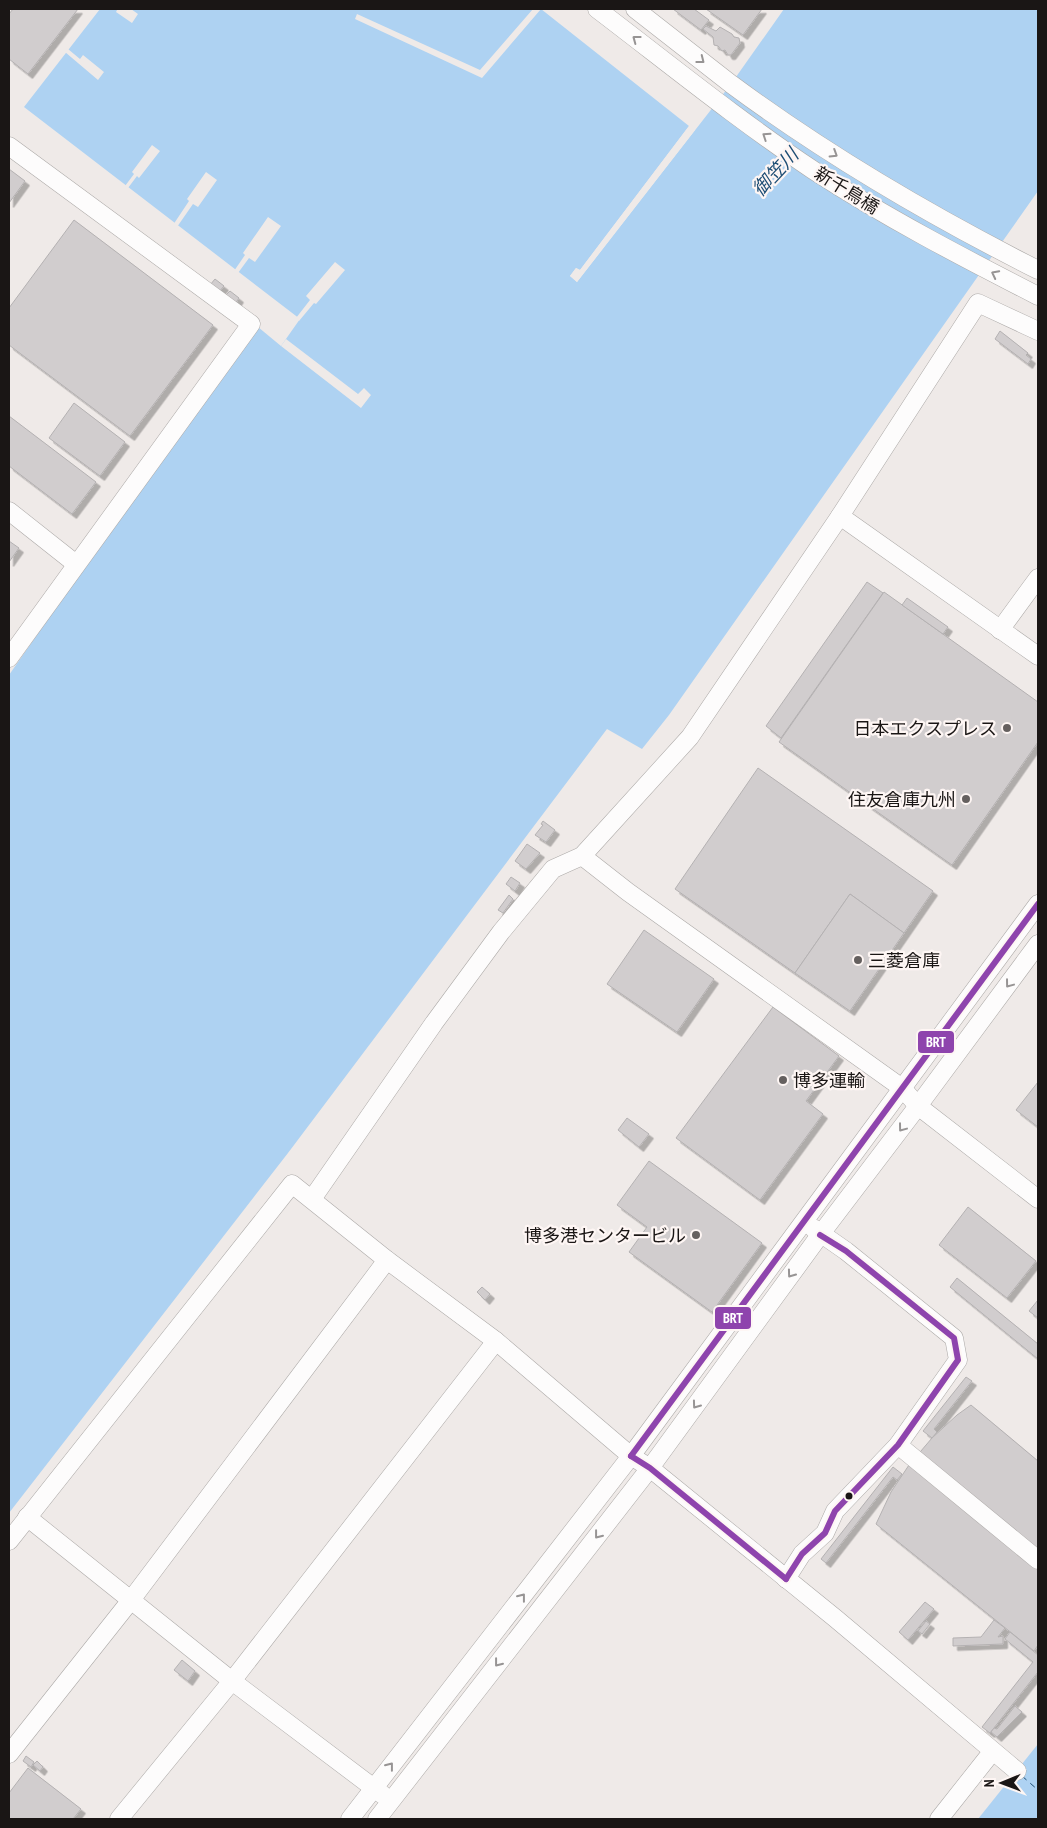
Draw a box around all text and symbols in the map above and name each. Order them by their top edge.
one-way arrow [633,36,642,44]
one-way arrow [695,55,704,63]
one-way arrow [762,133,772,142]
water label: 御笠川 [747,142,805,201]
one-way arrow [828,148,837,158]
street label: 新千鳥橋 [810,161,884,219]
one-way arrow [991,270,1000,280]
place label: 日本エクスプレス [854,717,997,740]
marker: 日本エクスプレス [1001,722,1013,734]
place label: 住友倉庫九州 [848,788,956,811]
marker: 住友倉庫九州 [960,793,972,805]
place label: 三菱倉庫 [868,949,940,972]
marker: 三菱倉庫 [852,954,864,966]
one-way arrow [1006,978,1015,987]
line badge: BRT [917,1030,955,1054]
text: BRT [926,1033,946,1051]
place label: 博多運輸 [793,1069,865,1092]
marker: 博多運輸 [777,1074,789,1086]
one-way arrow [899,1122,907,1131]
place label: 博多港センタービル [524,1224,686,1247]
marker: 博多港センタービル [690,1229,702,1241]
one-way arrow [788,1268,797,1278]
line badge: BRT [714,1306,752,1330]
text: BRT [723,1309,743,1327]
one-way arrow [692,1400,702,1409]
unlabelled marker [844,1491,854,1501]
one-way arrow [595,1529,603,1538]
one-way arrow [516,1593,525,1602]
one-way arrow [495,1657,504,1667]
north arrow [977,1758,1027,1808]
one-way arrow [385,1763,394,1772]
text: N [980,1779,998,1787]

